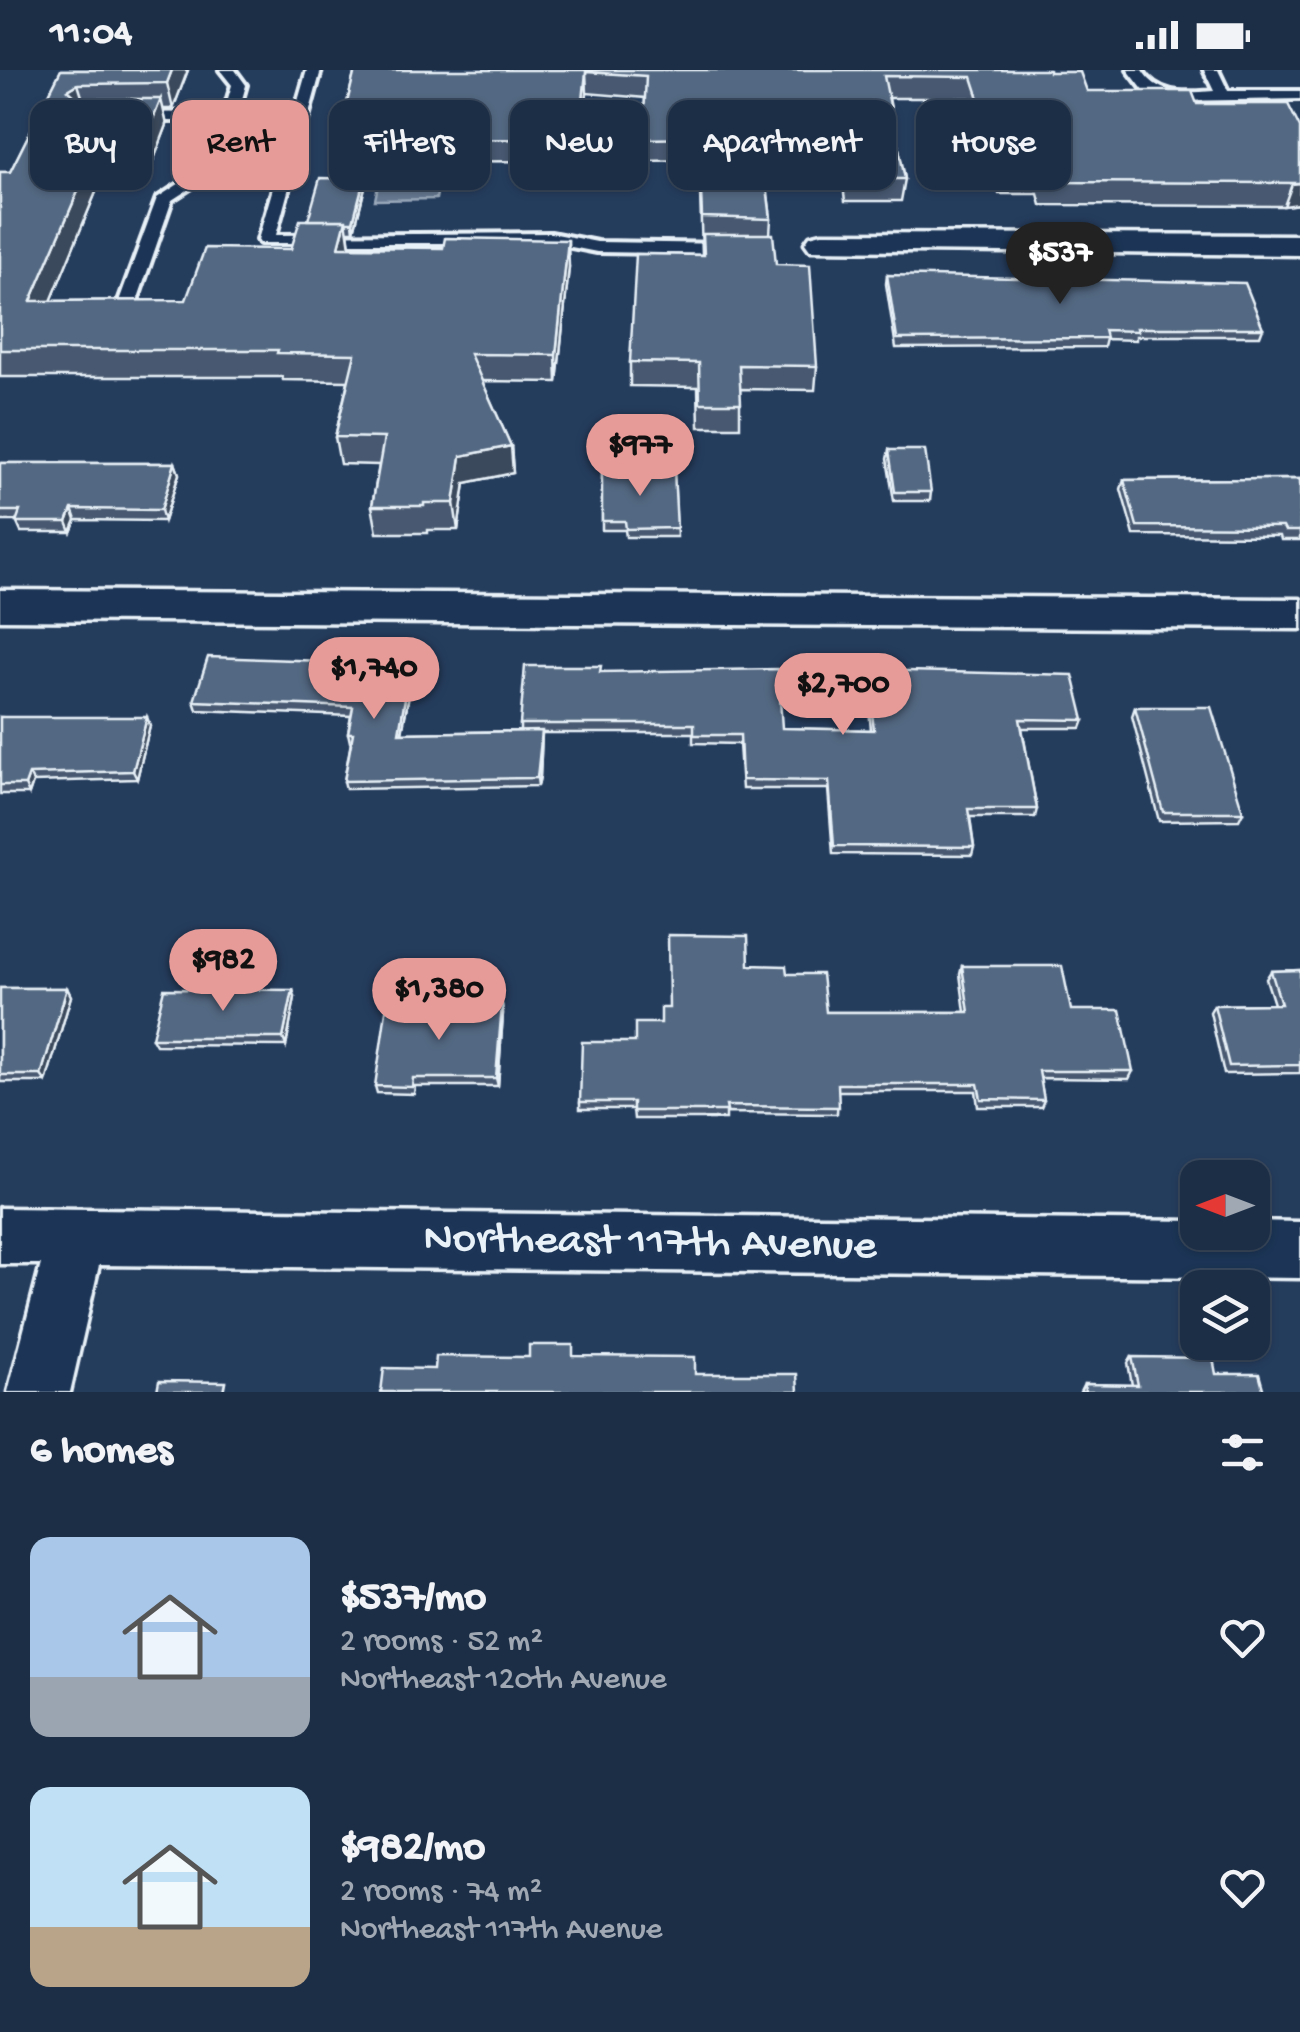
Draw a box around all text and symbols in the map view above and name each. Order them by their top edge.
text: 11:04 [50,13,132,57]
chip: Buy [30,100,152,190]
chip: Rent [172,100,309,190]
chip: Filters [329,100,490,190]
chip: New [510,100,648,190]
chip: Apartment [668,100,896,190]
chip: House [916,100,1071,190]
pin: $537 [1001,222,1119,307]
text: $537 [1028,235,1092,273]
pin: $977 [581,414,699,499]
text: $977 [608,427,672,465]
pin: $1,740 [293,637,455,722]
text: $1,740 [330,650,418,688]
pin: $2,700 [762,653,924,738]
text: $2,700 [796,666,890,704]
pin: $982 [164,929,282,1014]
text: $982 [191,942,255,980]
pin: $1,380 [358,958,520,1043]
text: $1,380 [394,971,484,1009]
north arrow [1180,1160,1270,1250]
map controls [1180,1160,1270,1360]
street label: Northeast 117th Avenue [423,1214,878,1274]
button: layers [1180,1270,1270,1360]
icon: filters [1215,1425,1270,1480]
text: 6 homes [30,1428,173,1477]
text: $537/mo [340,1575,486,1624]
icon: home [110,1577,230,1697]
icon: heart [1215,1610,1270,1665]
text: 2 rooms · 52 m² [340,1624,543,1662]
text: Northeast 120th Avenue [340,1662,667,1700]
text: $982/mo [340,1825,485,1874]
icon: home [110,1827,230,1947]
icon: heart [1215,1860,1270,1915]
text: 2 rooms · 74 m² [340,1874,542,1912]
text: Northeast 117th Avenue [340,1912,662,1950]

